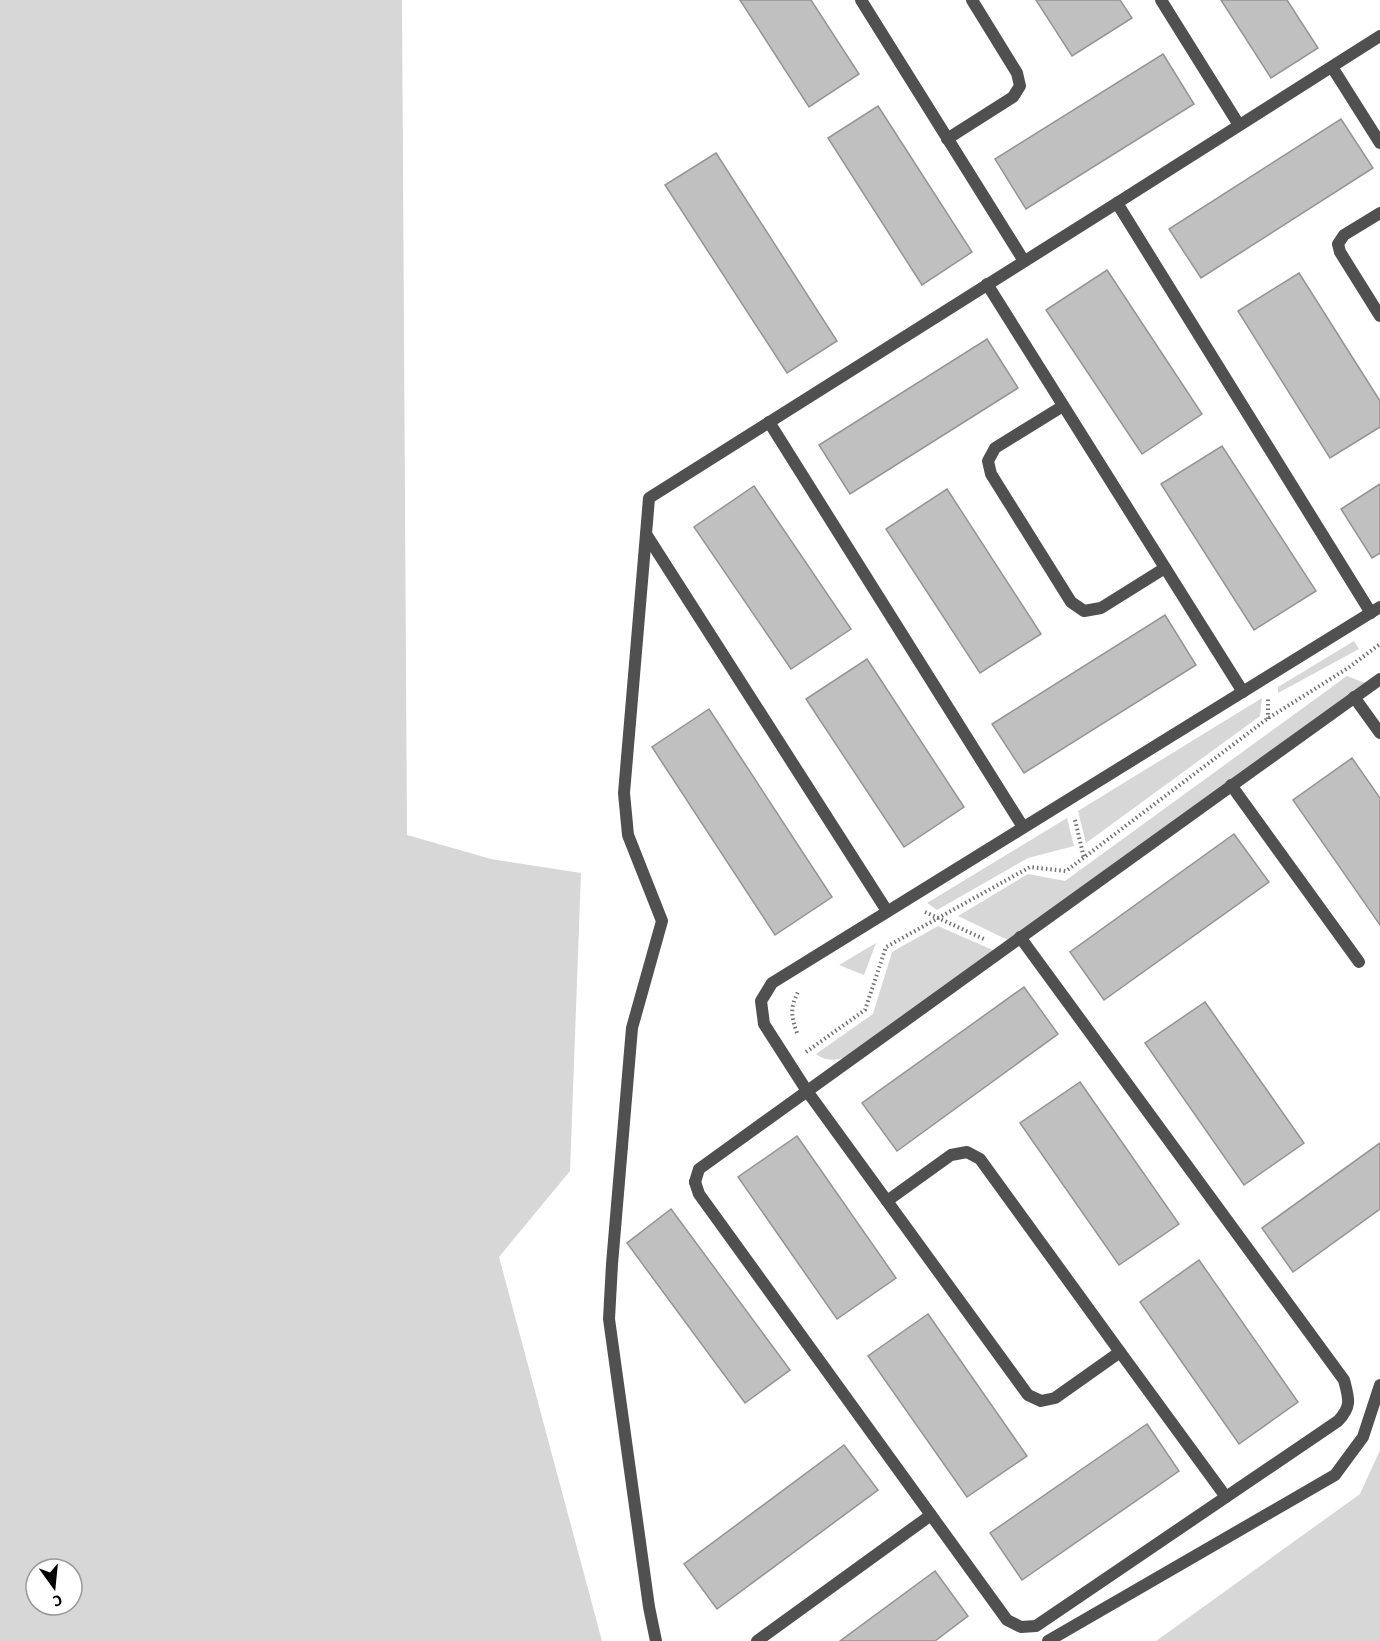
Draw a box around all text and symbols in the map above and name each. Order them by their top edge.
north arrow [24,1557,84,1617]
text: С [51,1592,64,1609]

